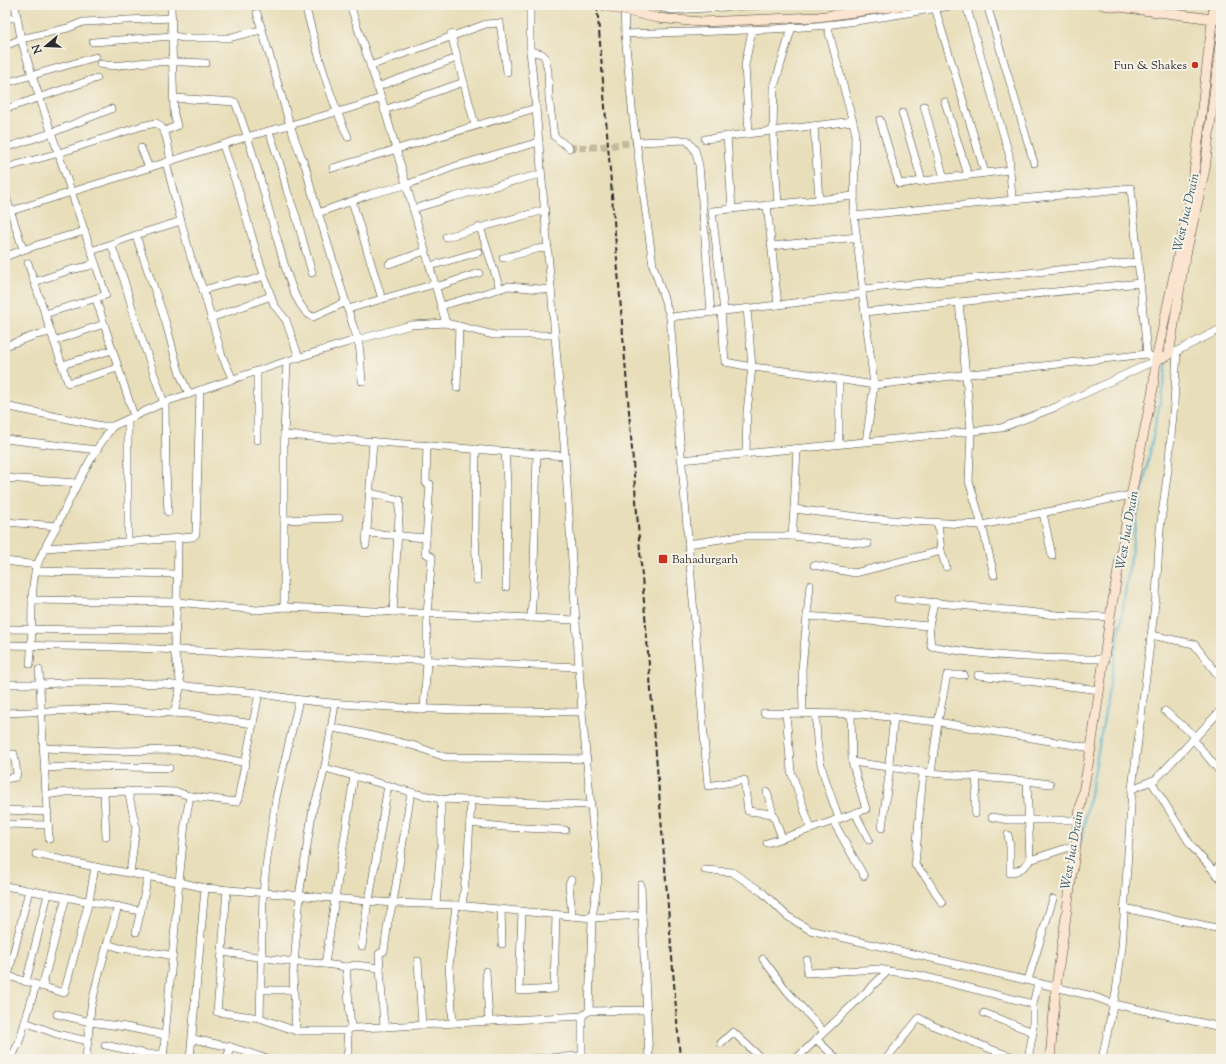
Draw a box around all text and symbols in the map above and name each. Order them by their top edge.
north arrow [26,26,66,66]
text: N [28,42,47,57]
place label: Fun & Shakes [1114,57,1187,75]
marker: Fun & Shakes [1190,60,1200,70]
water label: West Jua Drain [1169,171,1205,253]
water label: West Jua Drain [1112,489,1144,571]
place label: Bahadurgarh [672,551,738,569]
marker: Bahadurgarh [657,553,669,565]
water label: West Jua Drain [1057,809,1089,891]

